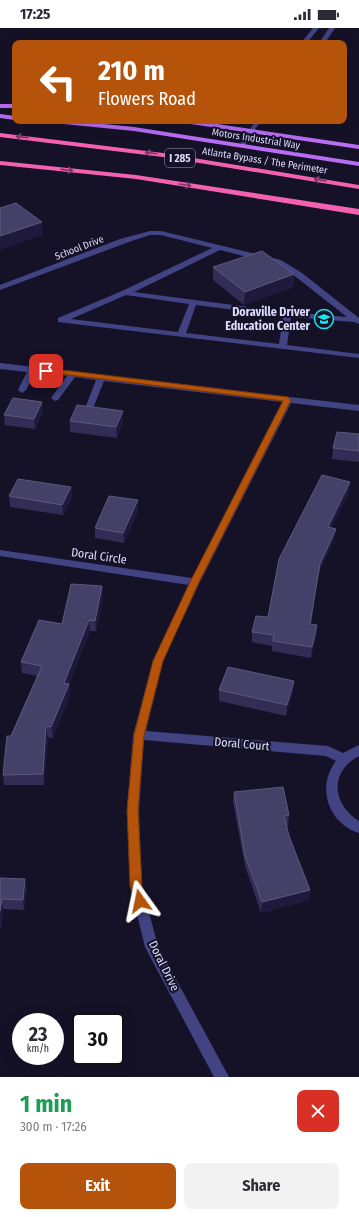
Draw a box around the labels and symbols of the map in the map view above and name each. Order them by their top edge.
street label: Motors Industrial Way [211,126,301,152]
one-way arrow [16,134,29,141]
street label: Atlanta Bypass / The Perimeter [201,145,329,177]
one-way arrow [145,149,158,157]
road number: I 285 [165,149,195,167]
one-way arrow [60,166,73,174]
one-way arrow [314,176,327,184]
one-way arrow [178,181,191,189]
street label: School Drive [53,233,105,263]
place label: Doraville Driver Education Center [225,305,311,333]
school or university icon: Doraville Driver Education Center [313,308,335,330]
pin [29,354,63,388]
street label: Doral Circle [70,545,128,567]
street label: Doral Court [214,735,270,753]
position arrow [119,880,161,922]
street label: Doral Drive [146,939,182,994]
speed limit sign: 30 [72,1013,124,1065]

